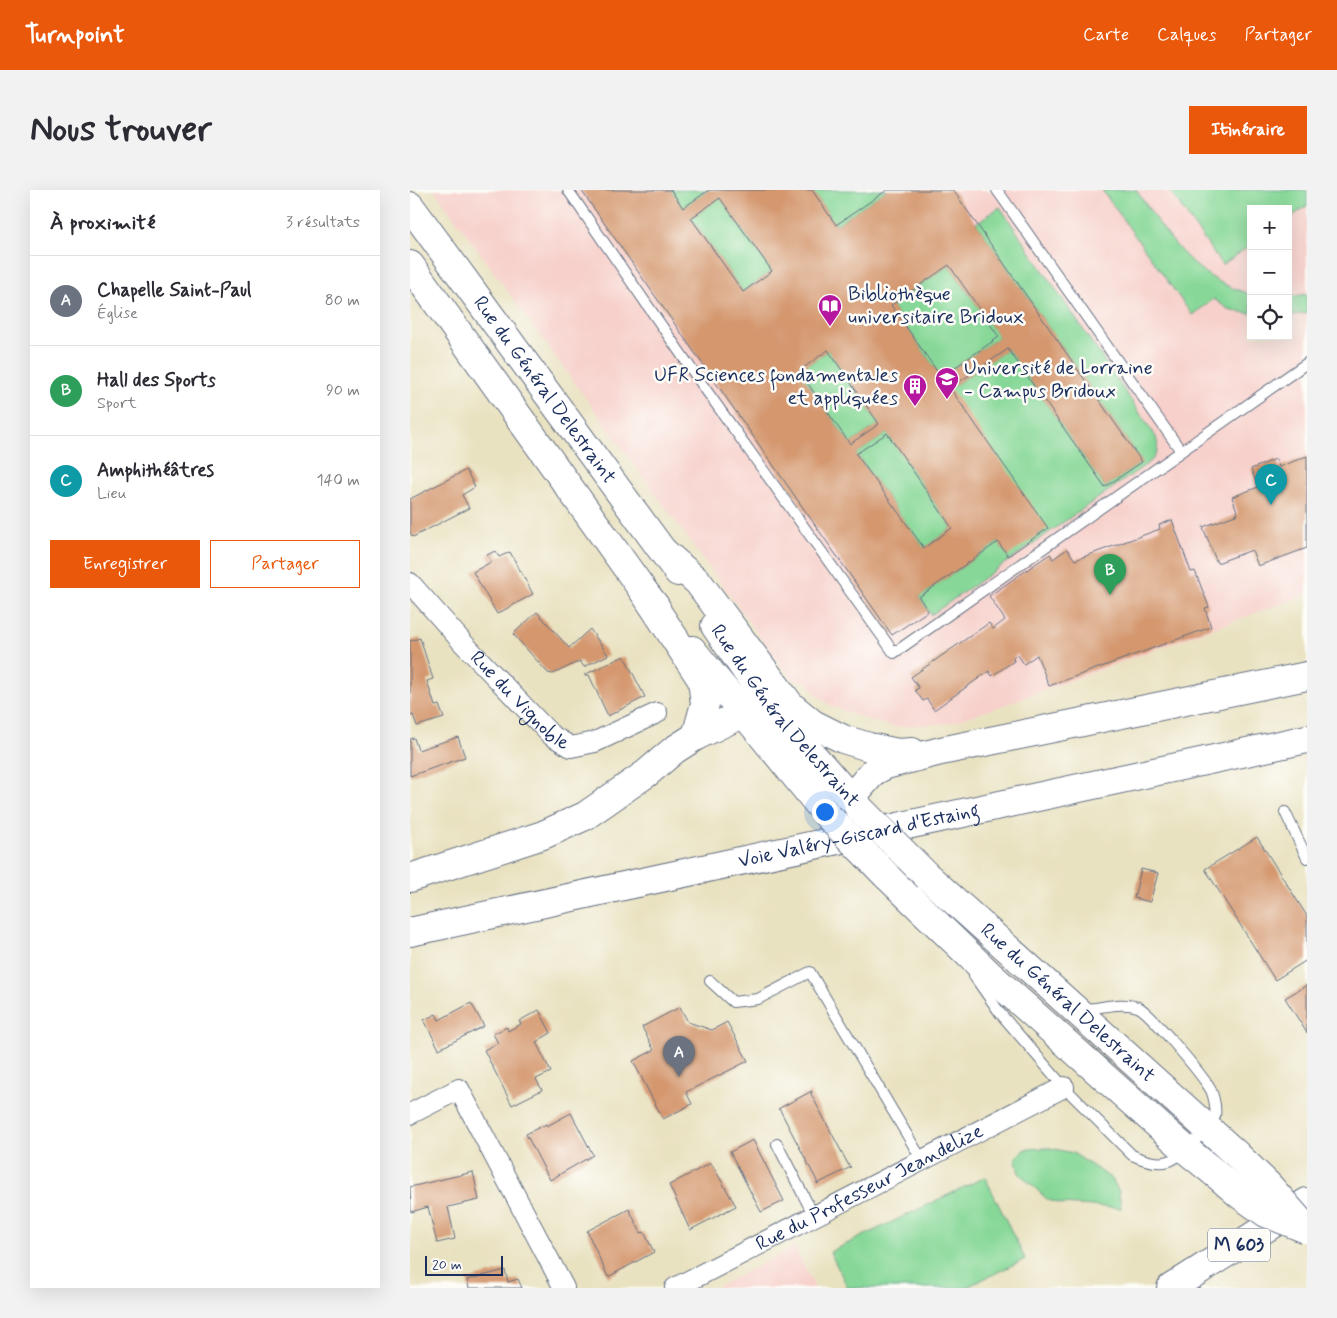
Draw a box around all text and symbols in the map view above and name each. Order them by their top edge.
text: Turnpoint [25,20,125,51]
text: Carte [1083,23,1129,47]
text: Calques [1157,23,1216,47]
text: Partager [1244,23,1312,47]
button: Itinéraire [1189,106,1307,154]
text: Nous trouver [30,107,212,153]
map controls [1247,205,1292,340]
button: + [1247,205,1292,250]
text: À proximité [50,209,156,237]
text: 3 résultats [286,212,360,233]
button: − [1247,250,1292,295]
text: Chapelle Saint-Paul [97,278,251,303]
place label: Bibliothèque universitaire Bridoux [848,281,1025,331]
text: A [61,290,71,311]
text: 80 m [325,290,360,311]
street label: Rue du Général Delestraint [467,291,623,489]
library icon: Bibliothèque universitaire Bridoux [817,293,843,327]
button: locate [1247,295,1292,340]
text: Église [97,303,138,324]
place label: Université de Lorraine - Campus Bridoux [964,355,1153,405]
place label: UFR Sciences fondamentales et appliquées [654,362,898,412]
school or university icon: Université de Lorraine - Campus Bridoux [934,366,960,400]
text: Hall des Sports [97,368,216,393]
building icon: UFR Sciences fondamentales et appliquées [902,373,928,407]
text: B [61,380,71,401]
text: 90 m [326,380,360,401]
text: Sport [97,393,137,414]
text: Amphithéâtres [97,458,214,483]
pin: C [1255,464,1287,505]
text: C [60,470,72,491]
text: 140 m [316,470,360,491]
text: Lieu [97,483,127,504]
button: Enregistrer [50,540,200,588]
button: Partager [210,540,360,588]
pin: B [1094,554,1126,595]
street label: Rue du Général Delestraint [704,619,866,813]
street label: Rue du Vignoble [464,645,575,757]
street label: Voie Valéry-Giscard d'Estaing [736,796,982,875]
your location [812,799,838,825]
street label: Rue du Général Delestraint [974,917,1161,1089]
pin: A [663,1036,695,1077]
street label: Rue du Professeur Jeandelize [751,1117,988,1257]
road number: M 603 [1208,1228,1270,1262]
scale bar [425,1253,502,1276]
text: 20 m [432,1256,462,1274]

